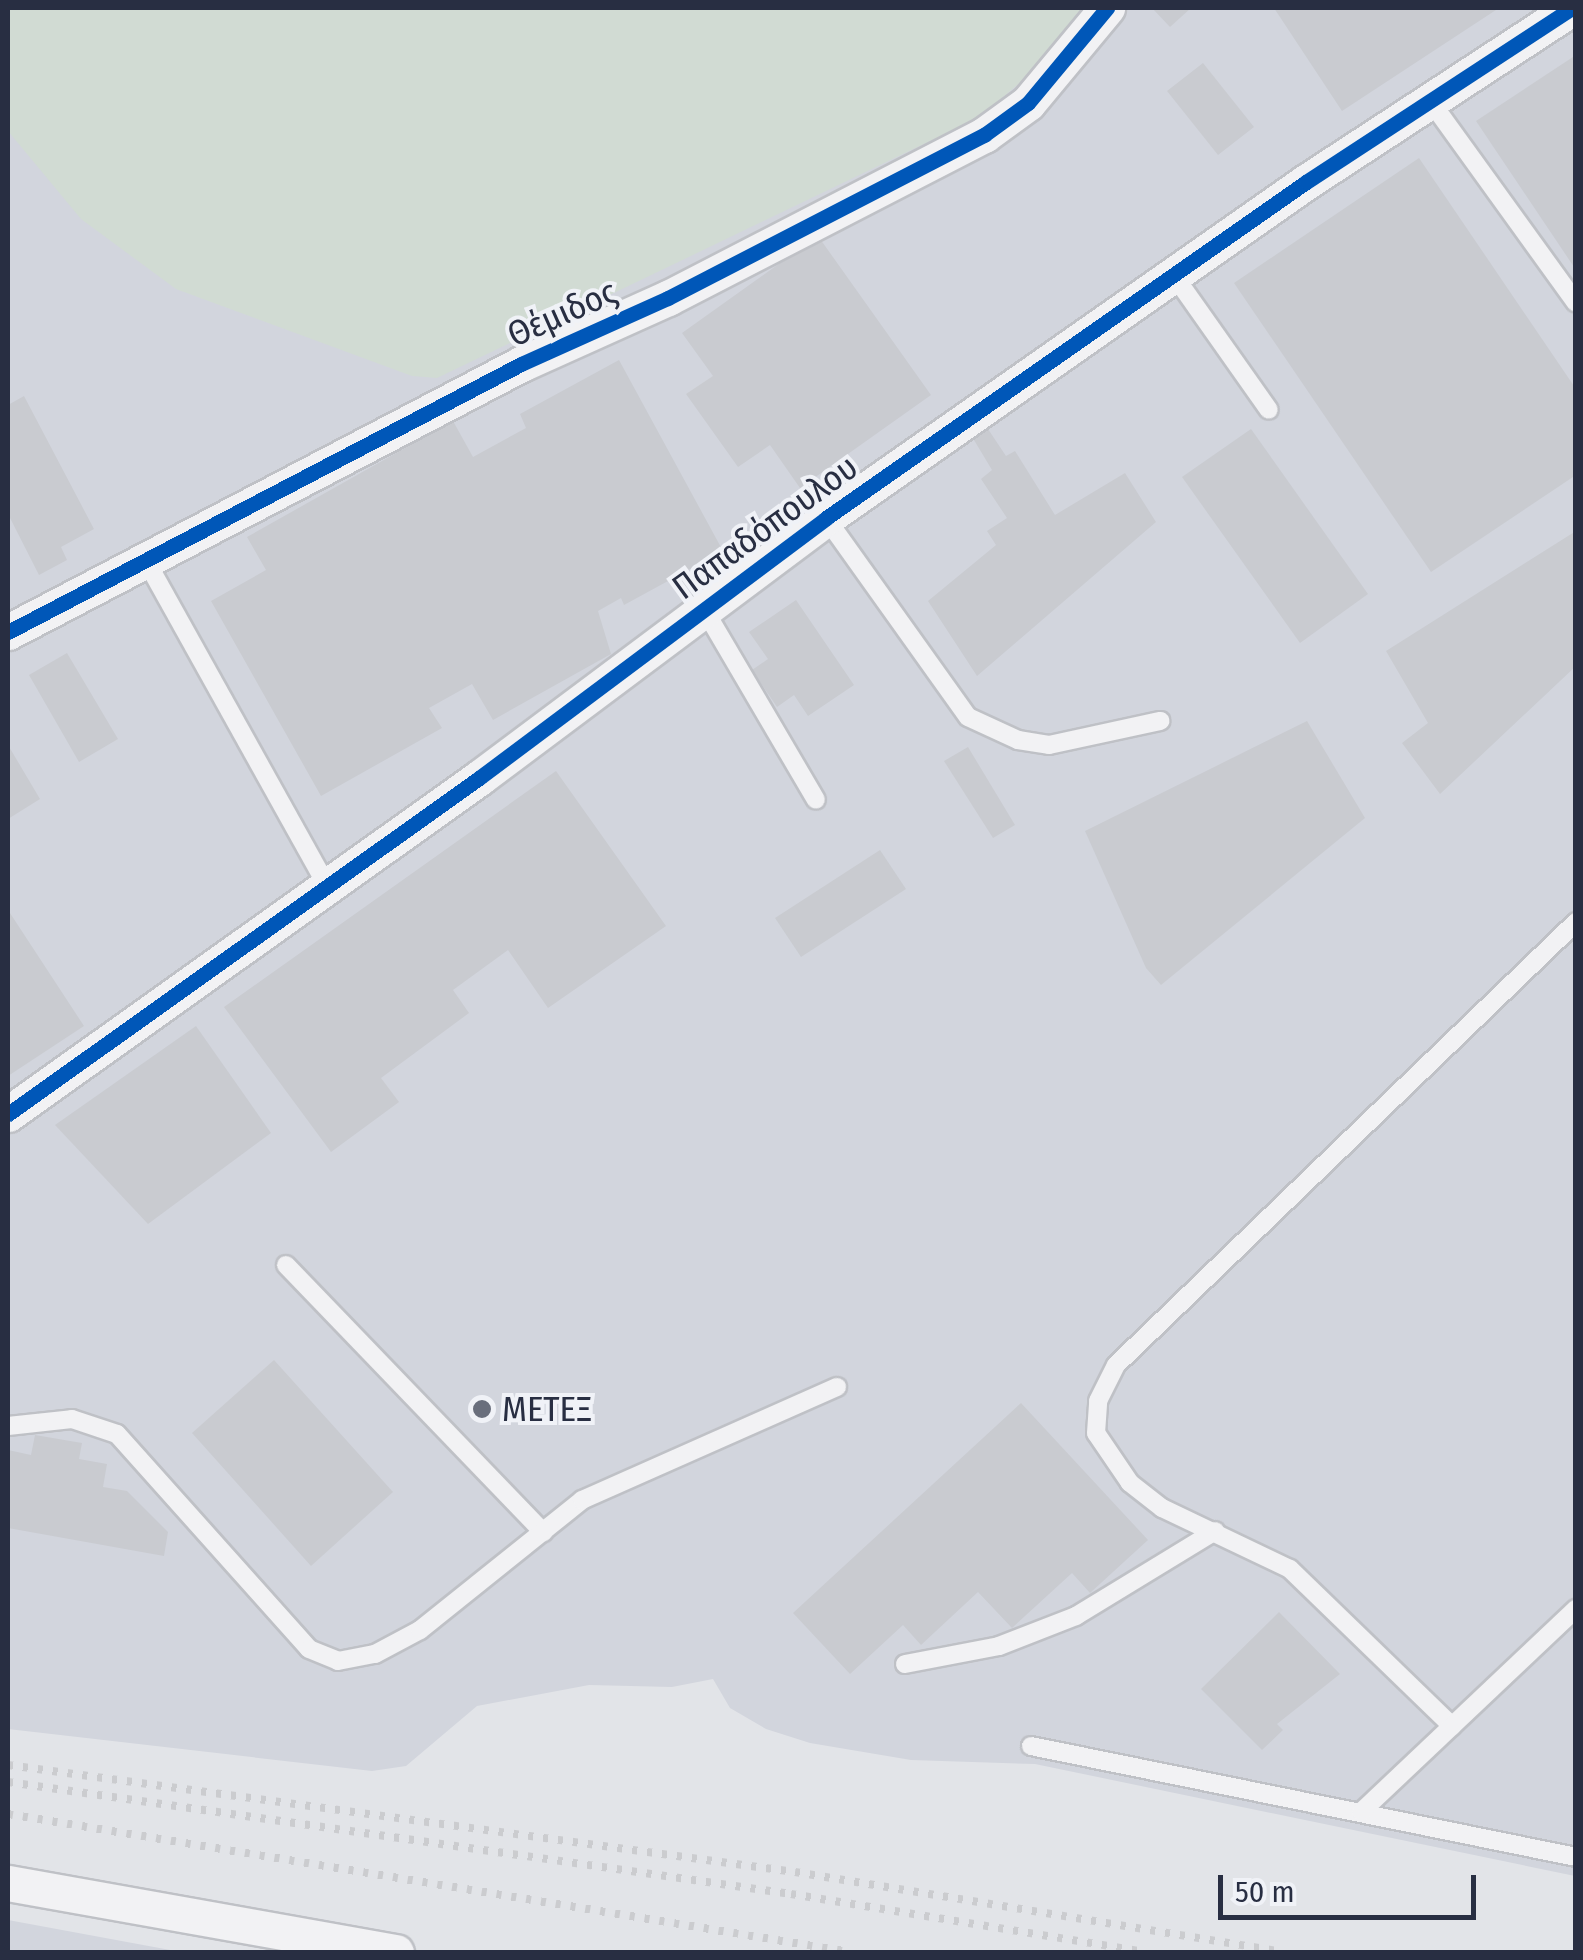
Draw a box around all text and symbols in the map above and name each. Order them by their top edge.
street label: Θέμιδος [501,270,623,356]
street label: Παπαδόπουλου [664,446,866,608]
place label: ΜΕΤΕΞ [502,1388,592,1430]
marker: ΜΕΤΕΞ [471,1398,493,1420]
scale bar [1223,1855,1480,1917]
text: 50 m [1235,1874,1295,1910]

